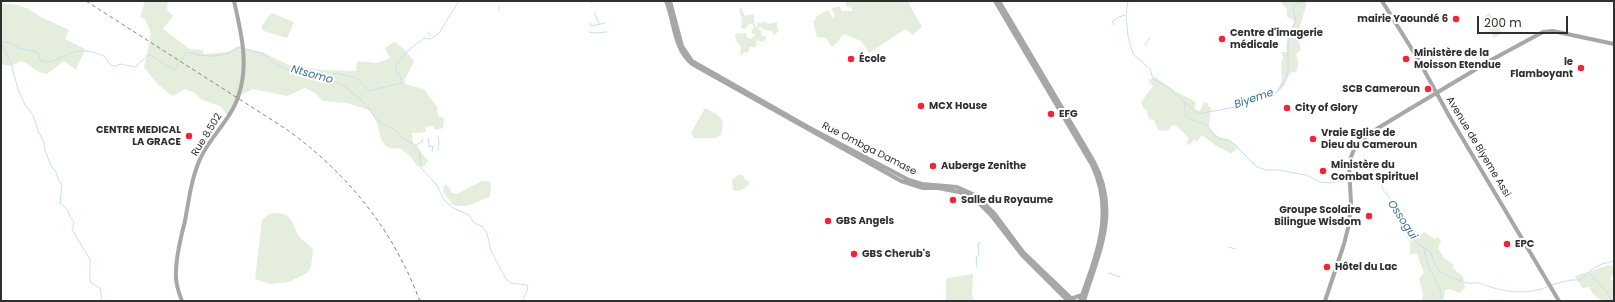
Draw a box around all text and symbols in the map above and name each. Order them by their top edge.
scale bar [1479,8,1570,34]
place label: mairie Yaoundé 6 [1357,13,1448,25]
marker: mairie Yaoundé 6 [1451,14,1461,24]
text: 200 m [1484,14,1522,31]
place label: Centre d'imagerie médicale [1230,27,1323,50]
marker: Centre d'imagerie médicale [1217,34,1227,44]
place label: Ministère de la Moisson Etendue [1414,47,1501,70]
place label: École [859,53,886,65]
marker: École [846,54,856,64]
marker: Ministère de la Moisson Etendue [1401,54,1411,64]
place label: le Flamboyant [1510,56,1573,80]
water label: Ntsomo [290,63,334,87]
marker: le Flamboyant [1576,63,1586,73]
place label: SCB Cameroun [1342,83,1420,95]
marker: SCB Cameroun [1423,84,1433,94]
water label: Biyeme [1233,86,1275,112]
street label: Avenue de Biyeme Assi [1443,95,1513,199]
place label: MCX House [929,100,987,112]
marker: MCX House [916,101,926,111]
place label: City of Glory [1295,102,1358,114]
marker: City of Glory [1282,103,1292,113]
place label: EFG [1059,108,1077,120]
marker: EFG [1046,109,1056,119]
street label: Rue 8.502 [189,111,225,159]
street label: Rue Ombga Damase [820,120,918,178]
place label: CENTRE MEDICAL LA GRACE [96,124,181,148]
place label: Vraie Eglise de Dieu du Cameroun [1321,127,1417,150]
marker: CENTRE MEDICAL LA GRACE [184,131,194,141]
marker: Vraie Eglise de Dieu du Cameroun [1308,134,1318,144]
place label: Ministère du Combat Spirituel [1331,159,1418,182]
place label: Auberge Zenithe [941,160,1026,172]
marker: Auberge Zenithe [928,161,938,171]
marker: Ministère du Combat Spirituel [1318,166,1328,176]
place label: Salle du Royaume [961,194,1053,206]
marker: Salle du Royaume [948,195,958,205]
water label: Ossogui [1384,198,1420,242]
place label: Groupe Scolaire Bilingue Wisdom [1274,204,1361,228]
marker: Groupe Scolaire Bilingue Wisdom [1364,211,1374,221]
place label: GBS Angels [836,215,894,227]
marker: GBS Angels [823,216,833,226]
place label: EPC [1515,238,1534,250]
marker: EPC [1502,239,1512,249]
place label: GBS Cherub's [862,248,931,260]
marker: GBS Cherub's [849,249,859,259]
place label: Hôtel du Lac [1335,261,1397,273]
marker: Hôtel du Lac [1322,262,1332,272]

